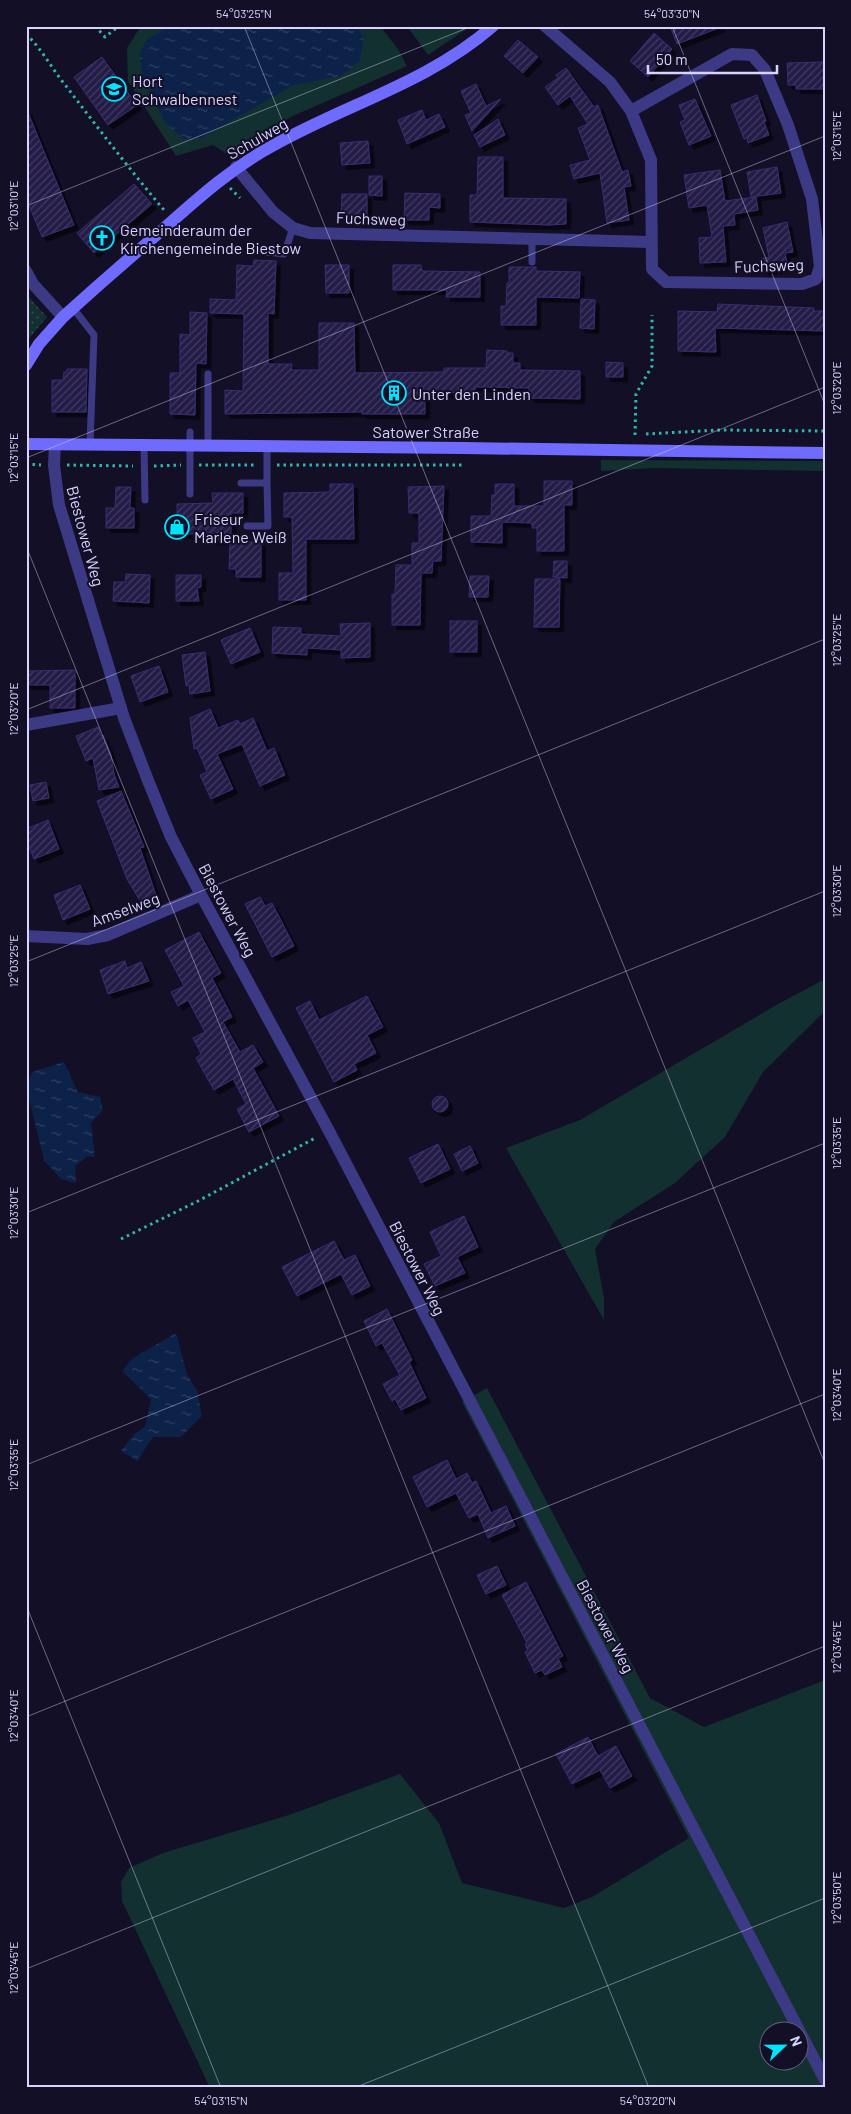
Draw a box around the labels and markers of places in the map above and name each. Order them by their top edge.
place label: Hort Schwalbennest [132,71,238,108]
school or university icon: Hort Schwalbennest [101,76,127,102]
place label: Gemeinderaum der Kirchengemeinde Biestow [120,220,302,257]
church icon: Gemeinderaum der Kirchengemeinde Biestow [89,225,115,251]
building icon: Unter den Linden [381,380,407,406]
place label: Unter den Linden [412,384,531,403]
place label: Friseur Marlene Weiß [194,509,287,546]
shop icon: Friseur Marlene Weiß [164,514,190,540]

